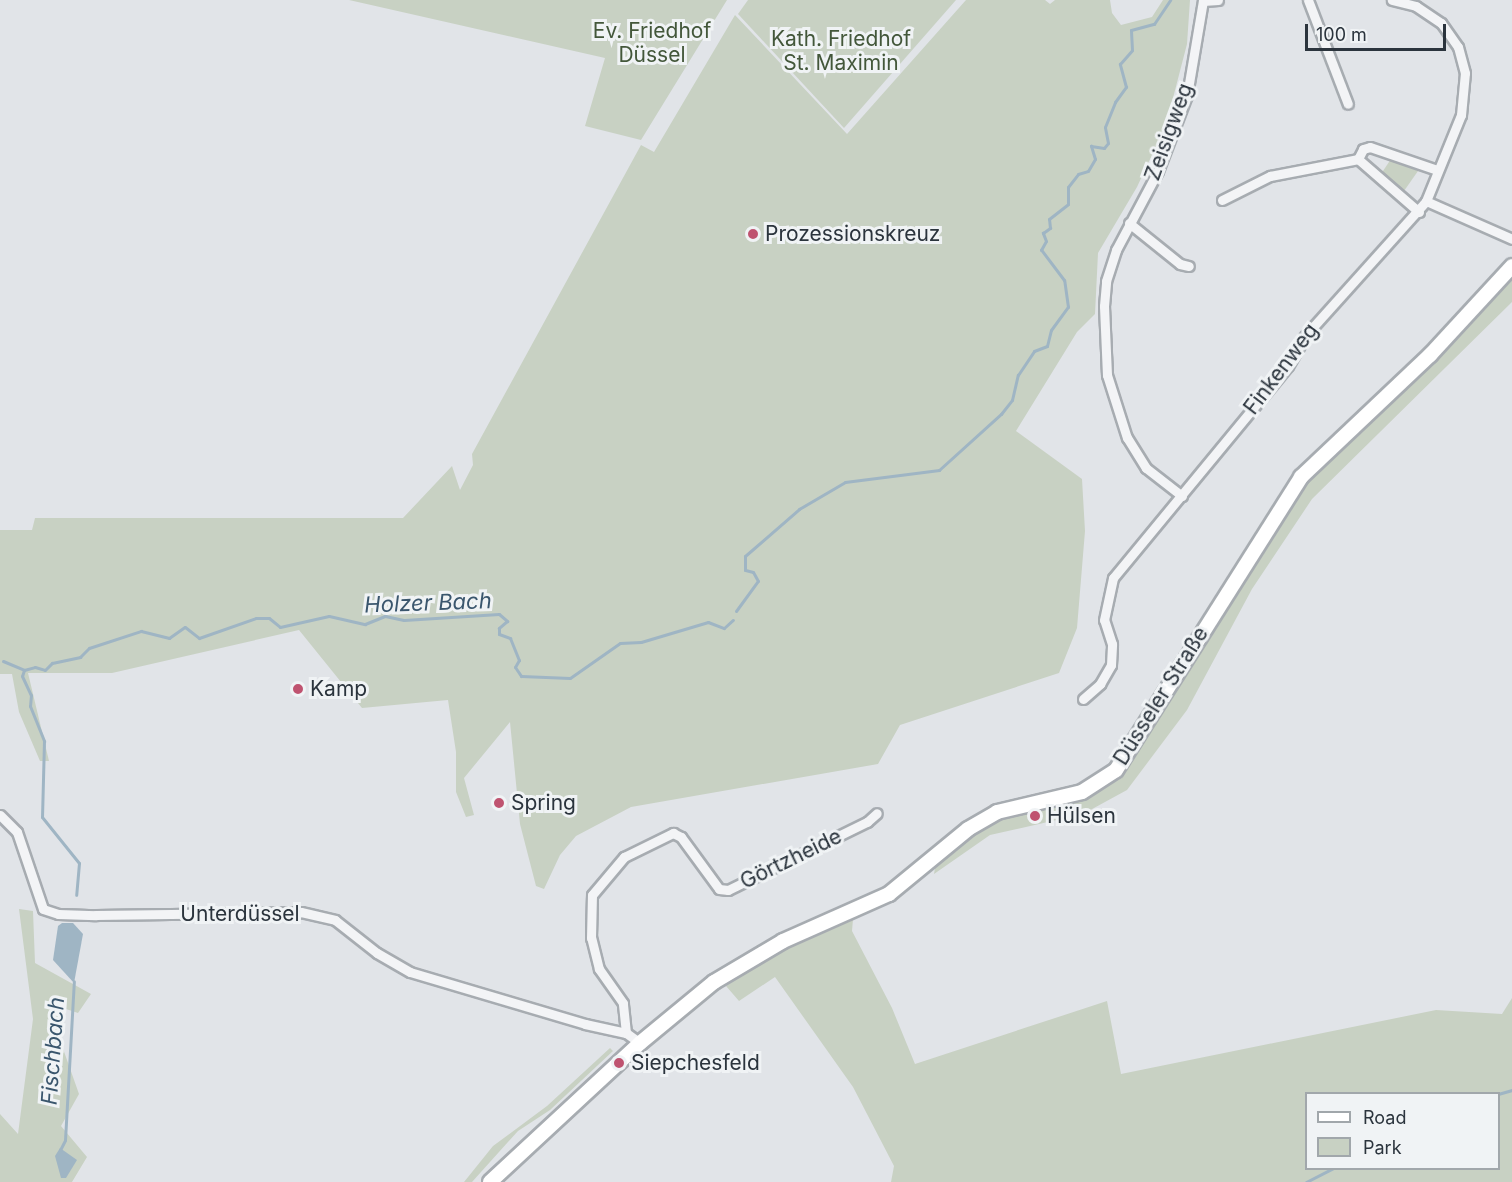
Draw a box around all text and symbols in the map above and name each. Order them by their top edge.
scale bar [1308,12,1449,50]
park label: Ev. Friedhof Düssel [593,18,711,68]
text: 100 m [1316,24,1367,45]
park label: Kath. Friedhof St. Maximin [771,26,911,76]
street label: Zeisigweg [1140,80,1198,184]
place label: Prozessionskreuz [765,221,940,247]
marker: Prozessionskreuz [746,227,760,241]
street label: Finkenweg [1239,318,1323,420]
water label: Holzer Bach [364,588,492,618]
street label: Düsseler Straße [1108,622,1214,770]
place label: Kamp [310,676,367,702]
marker: Kamp [291,682,305,696]
place label: Spring [511,790,576,816]
marker: Spring [492,796,506,810]
place label: Hülsen [1047,803,1116,829]
marker: Hülsen [1028,809,1042,823]
street label: Görtzheide [736,824,846,894]
street label: Unterdüssel [180,901,300,927]
water label: Fischbach [36,996,70,1106]
place label: Siepchesfeld [631,1050,760,1076]
marker: Siepchesfeld [612,1056,626,1070]
legend [1305,1092,1500,1170]
text: Road [1363,1107,1406,1128]
text: Park [1363,1137,1402,1158]

